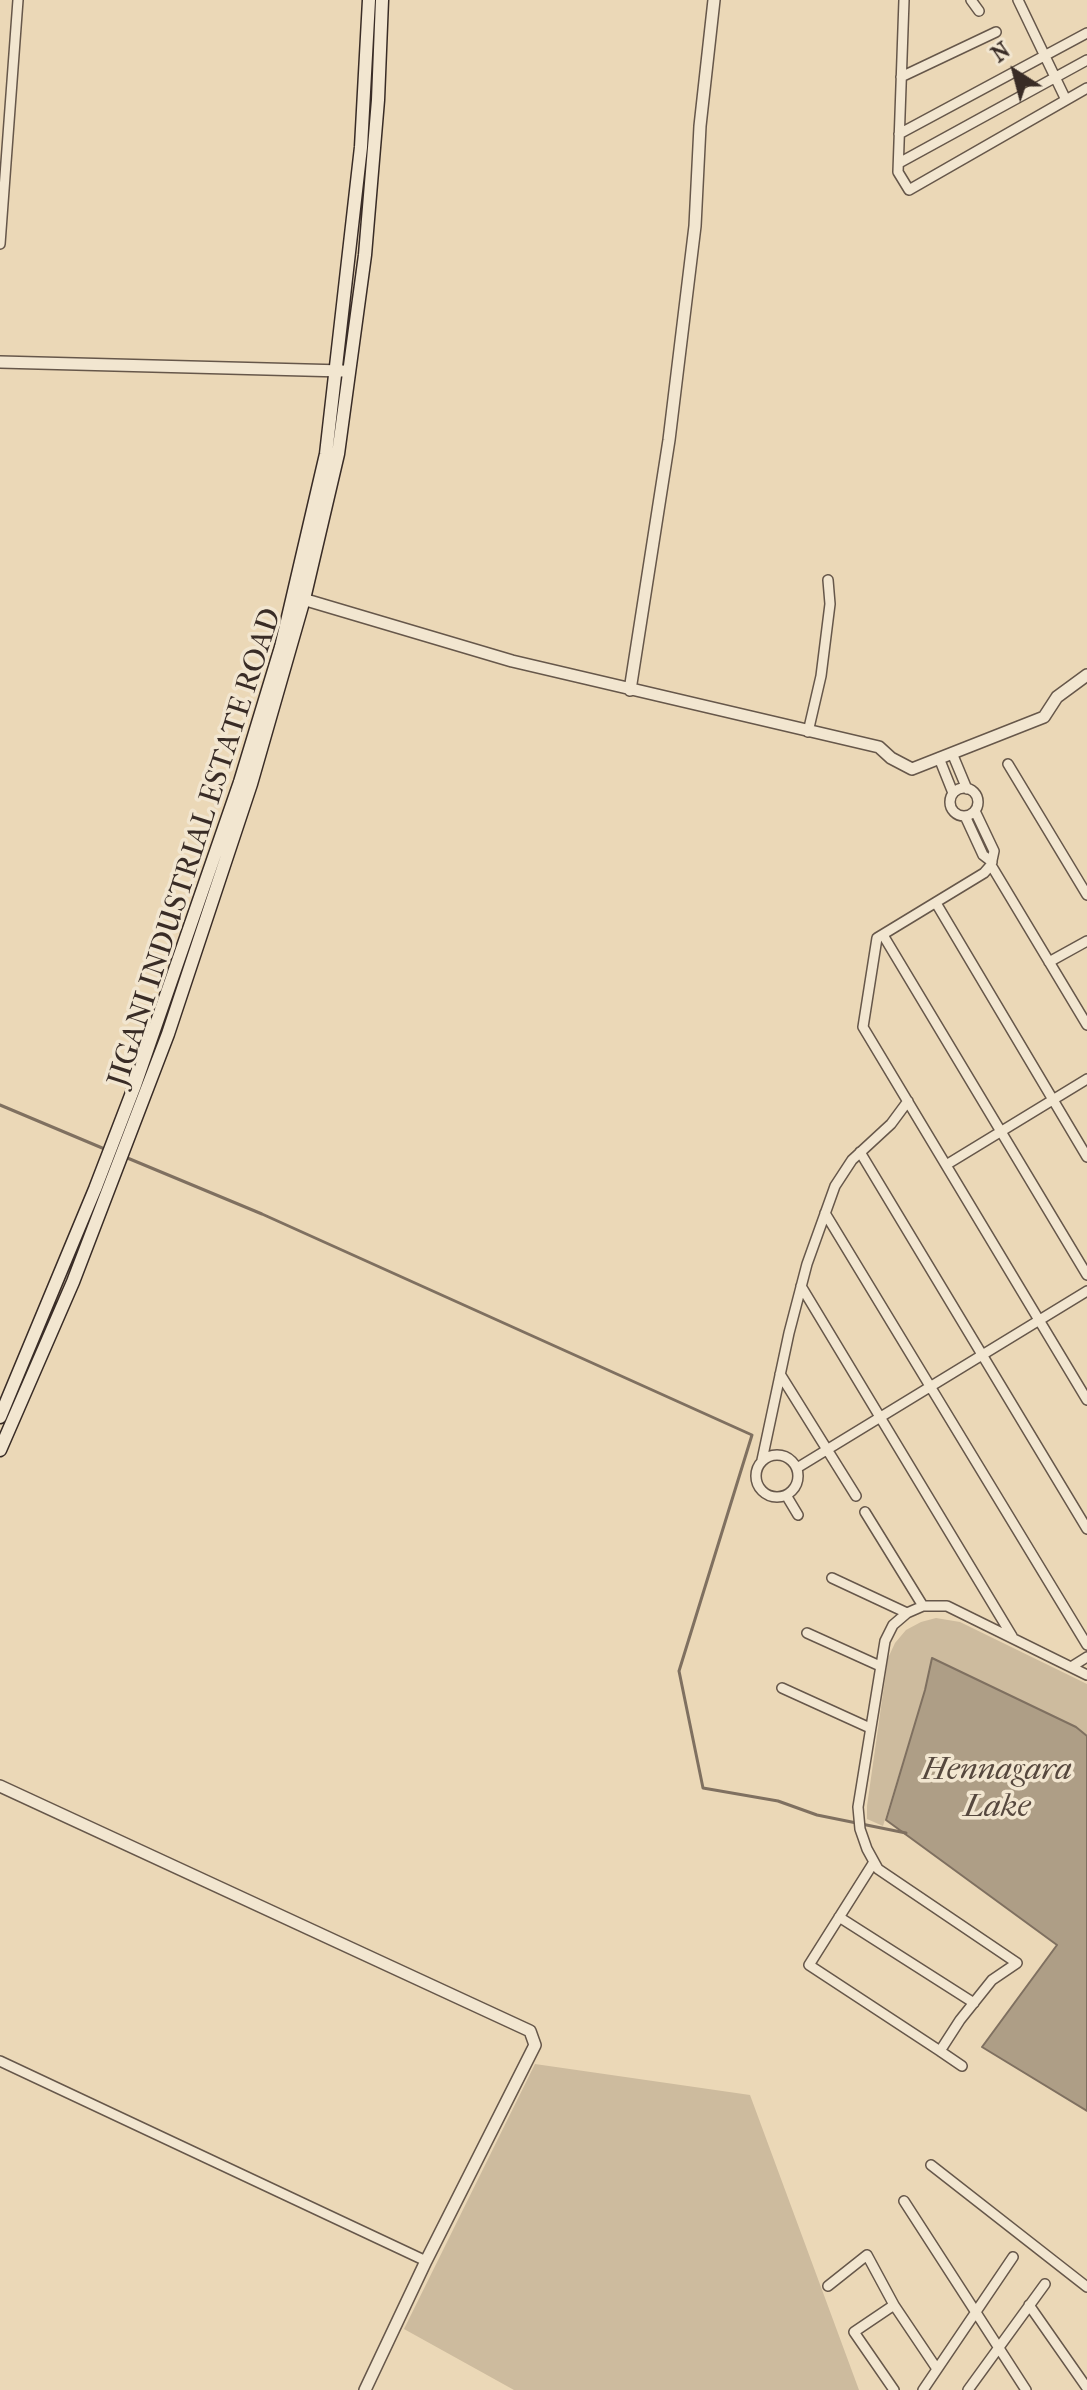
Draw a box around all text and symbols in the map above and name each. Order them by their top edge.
north arrow [975,32,1055,112]
text: N [986,37,1015,68]
street label: JIGANI INDUSTRIAL ESTATE ROAD [101,604,291,1092]
water label: Hennagara Lake [922,1752,1072,1827]

